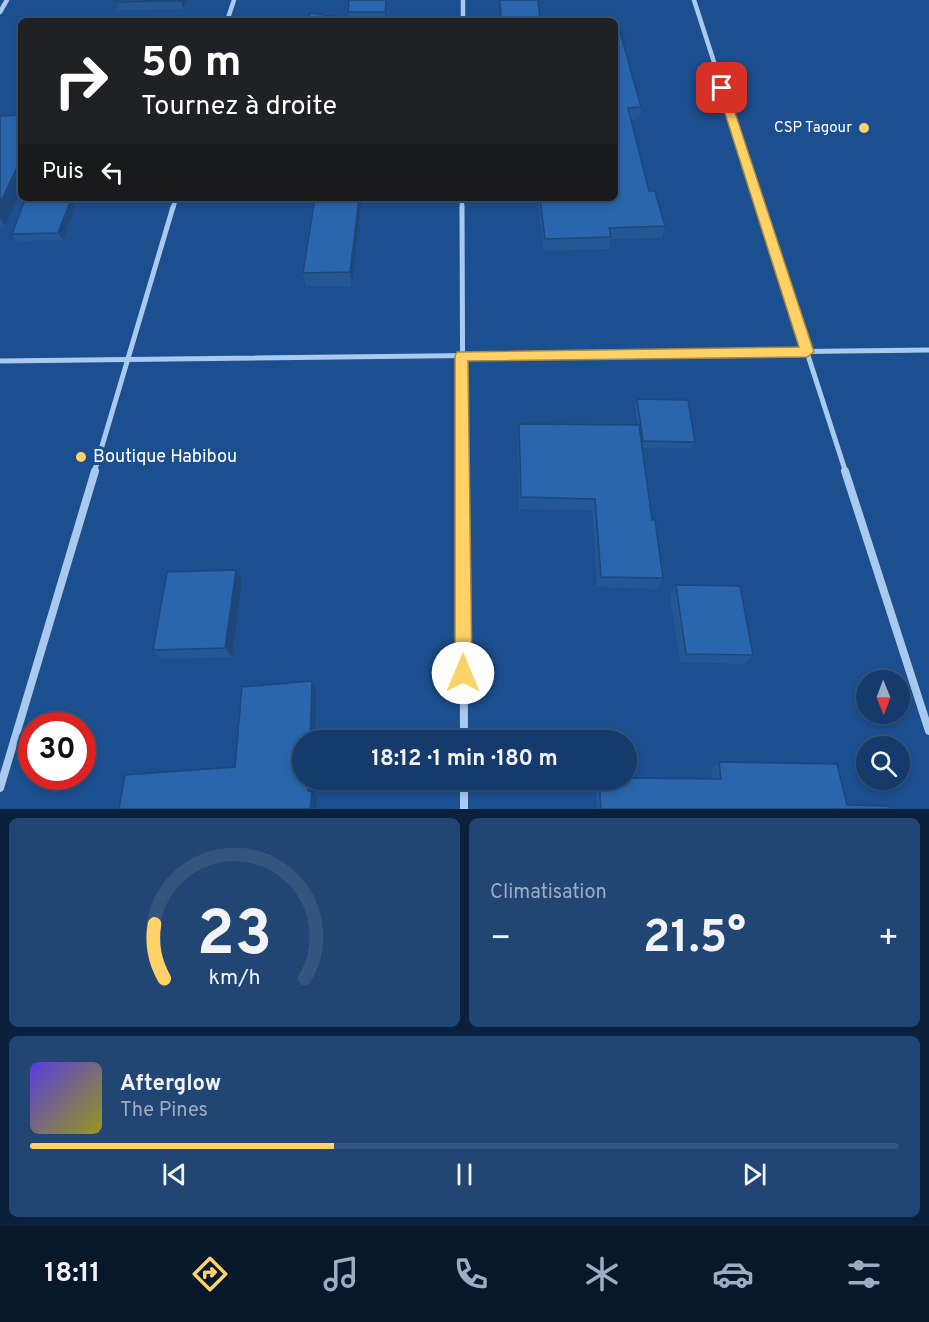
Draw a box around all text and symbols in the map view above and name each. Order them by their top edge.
text: 50 m [141,38,242,91]
icon: right [42,42,120,120]
pin [696,62,747,113]
icon: arrive [705,71,738,104]
text: Tournez à droite [141,90,337,124]
place label: CSP Tagour [774,119,852,138]
marker: CSP Tagour [857,121,871,135]
icon: left [96,156,129,189]
text: Puis [42,159,84,186]
place label: Boutique Habibou [93,446,237,469]
marker: Boutique Habibou [74,450,88,464]
position arrow [431,641,495,705]
north arrow [856,670,910,724]
map controls [856,670,910,790]
speed limit sign: 30 [18,712,96,790]
button: search [856,736,910,790]
text: 18:12 · 1 min · 180 m [371,746,558,773]
text: Climatisation [490,880,607,906]
text: 23 [197,898,272,977]
text: 21.5° [643,911,746,968]
text: − [490,919,511,961]
text: + [878,919,899,961]
text: km/h [208,966,261,993]
text: Afterglow [120,1071,221,1098]
text: The Pines [120,1098,208,1124]
icon: previous [158,1158,191,1191]
icon: pause [448,1158,481,1191]
icon: next [738,1158,771,1191]
icon: directions [189,1253,231,1295]
icon: music [320,1253,362,1295]
icon: phone [450,1253,492,1295]
icon: climate [581,1253,623,1295]
icon: car [712,1253,754,1295]
icon: filters [843,1253,885,1295]
text: 18:11 [44,1257,100,1291]

